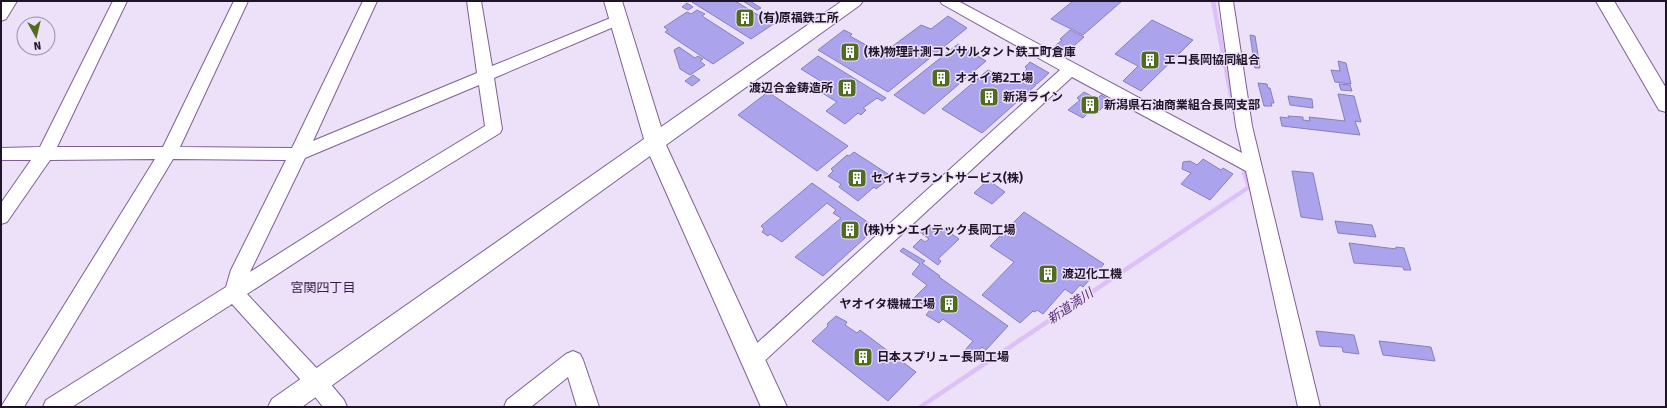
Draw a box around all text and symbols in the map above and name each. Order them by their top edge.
building icon: (有)原福鉄工所 [734,7,756,29]
place label: (有)原福鉄工所 [759,11,839,25]
north arrow [16,16,56,56]
text: N [33,38,42,52]
building icon: (株)物理計測コンサルタント鉄工町倉庫 [839,41,861,63]
place label: (株)物理計測コンサルタント鉄工町倉庫 [864,45,1076,59]
building icon: エコ長岡協同組合 [1139,49,1161,71]
place label: エコ長岡協同組合 [1164,53,1260,67]
building icon: オオイ第2工場 [930,67,952,89]
place label: オオイ第2工場 [955,71,1033,85]
building icon: 渡辺合金鋳造所 [836,77,858,99]
place label: 渡辺合金鋳造所 [749,81,833,95]
building icon: 新潟ライン [978,86,1000,108]
place label: 新潟ライン [1003,90,1063,104]
building icon: 新潟県石油商業組合長岡支部 [1079,94,1101,116]
place label: 新潟県石油商業組合長岡支部 [1104,98,1260,112]
building icon: セイキプラントサービス(株) [846,167,868,189]
place label: セイキプラントサービス(株) [871,171,1023,185]
building icon: (株)サンエイテック長岡工場 [839,219,861,241]
place label: (株)サンエイテック長岡工場 [864,223,1016,237]
building icon: 渡辺化工機 [1037,263,1059,285]
place label: 渡辺化工機 [1062,267,1122,281]
district label: 宮関四丁目 [290,280,356,295]
water label: 新道満川 [1044,284,1097,327]
building icon: ヤオイタ機械工場 [938,293,960,315]
place label: ヤオイタ機械工場 [839,297,935,311]
building icon: 日本スプリュー長岡工場 [852,346,874,368]
place label: 日本スプリュー長岡工場 [877,350,1009,364]

